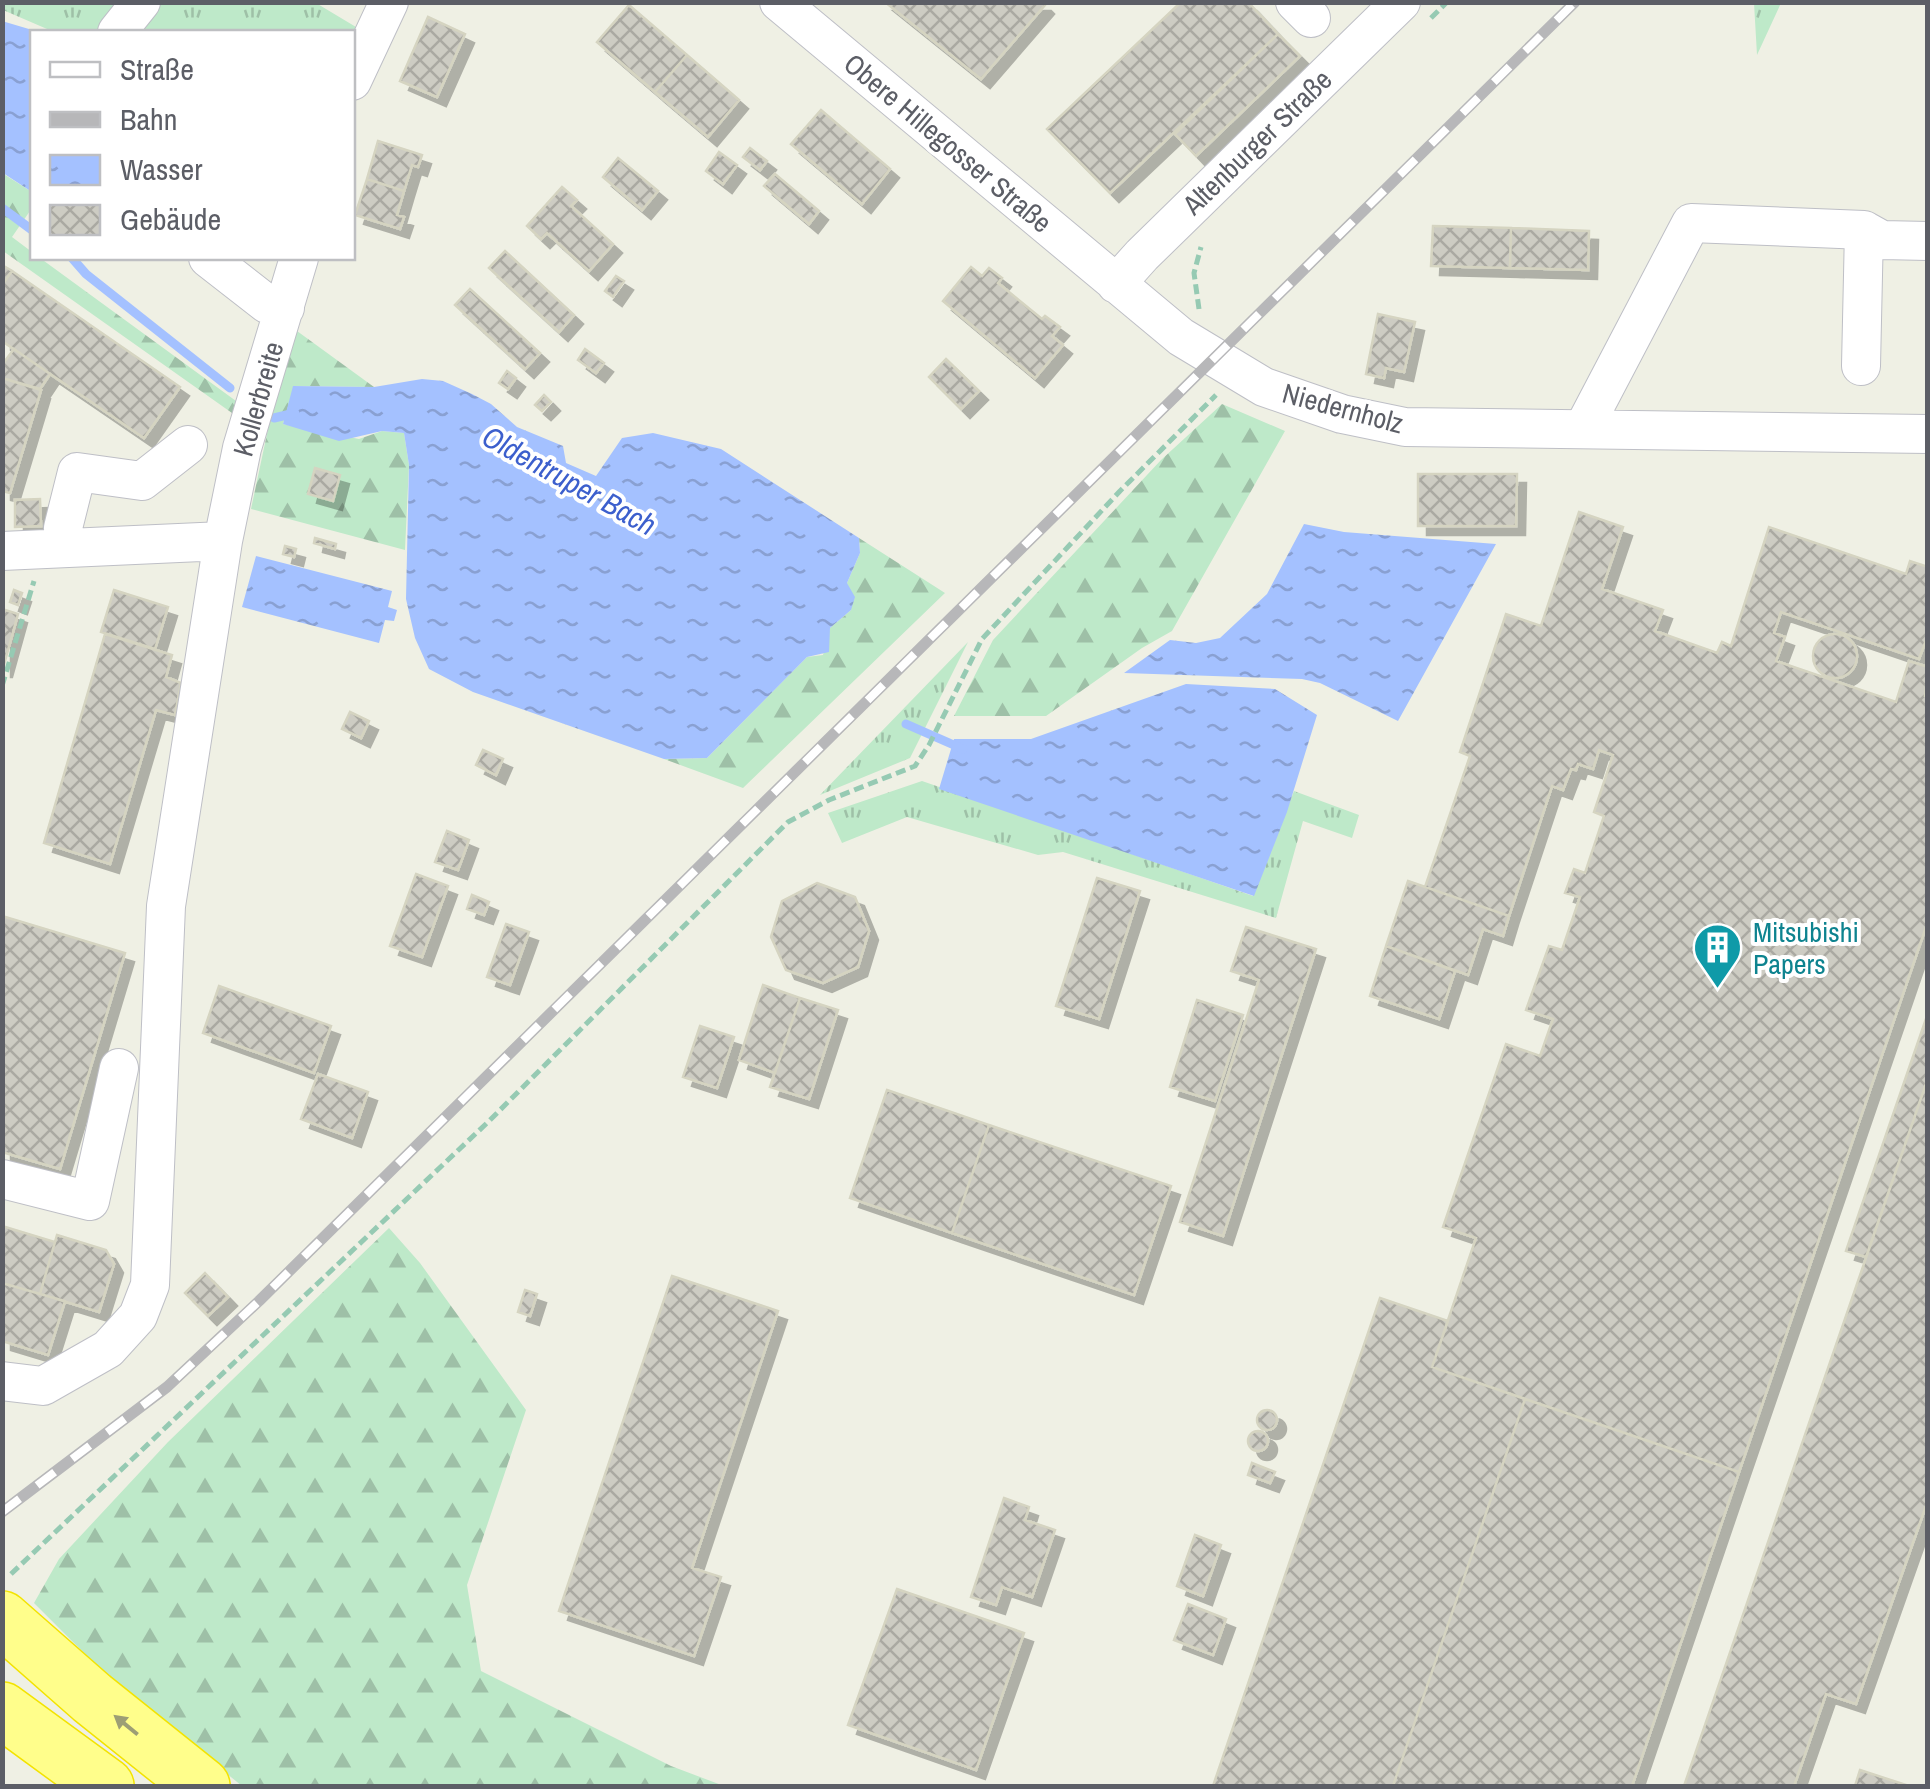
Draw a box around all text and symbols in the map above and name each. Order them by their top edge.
legend [30,30,355,260]
street label: Obere Hillegosser Straße [836,45,1060,241]
text: Straße [120,49,194,89]
street label: Altenburger Straße [1173,61,1340,224]
text: Bahn [120,99,177,139]
text: Wasser [120,149,203,189]
text: Gebäude [120,199,221,239]
street label: Kollerbreite [224,337,292,461]
street label: Niedernholz [1278,374,1408,442]
water label: Oldentruper Bach [475,416,663,544]
place label: Mitsubishi Papers [1753,913,1859,983]
building icon: Mitsubishi Papers [1692,922,1744,990]
one-way arrow [114,1715,139,1736]

